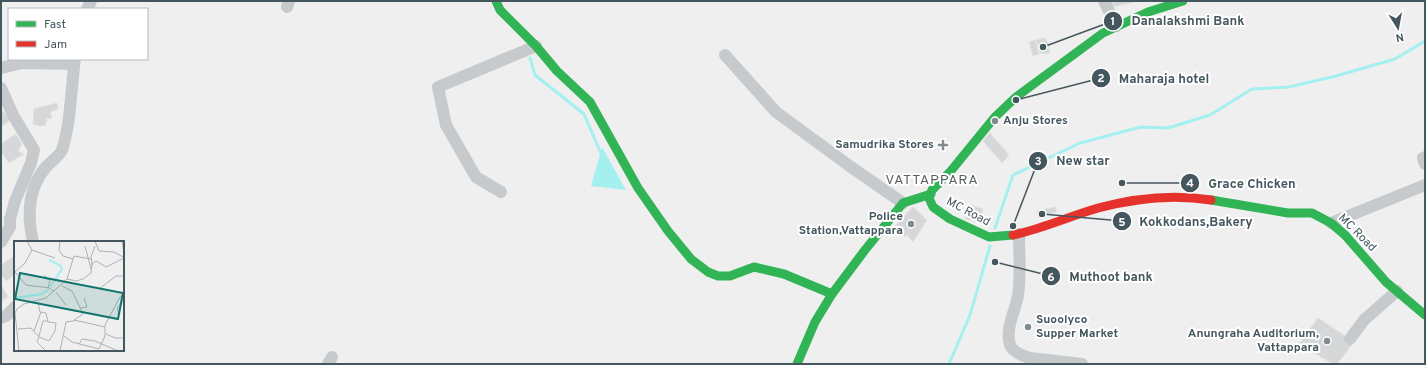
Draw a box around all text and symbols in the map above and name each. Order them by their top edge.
legend [8,8,148,60]
callout: Danalakshmi Bank [1103,8,1252,33]
north arrow [1378,8,1418,48]
text: 1 [1111,14,1115,30]
text: Danalakshmi Bank [1131,14,1245,30]
text: Fast [44,17,66,33]
text: N [1395,29,1405,44]
text: Jam [44,37,67,53]
callout: Maharaja hotel [1091,66,1217,91]
text: 2 [1097,71,1105,87]
text: Maharaja hotel [1119,72,1209,88]
place label: Anju Stores [1003,113,1068,129]
marker: Anju Stores [990,116,1000,126]
place label: Samudrika Stores [835,137,934,153]
marker: Samudrika Stores [937,139,949,151]
callout: New star [1028,148,1118,173]
text: 3 [1034,154,1042,170]
text: New star [1056,154,1110,170]
callout: Grace Chicken [1180,171,1303,196]
district label: VATTAPPARA [885,172,979,189]
text: 4 [1186,176,1194,192]
text: Grace Chicken [1208,177,1296,193]
street label: MC Road [943,194,993,230]
place label: Police Station,Vattappara [799,209,903,239]
callout: Kokkodans,Bakery [1112,209,1261,234]
street label: MC Road [1334,210,1380,256]
text: 5 [1118,215,1126,231]
text: Kokkodans,Bakery [1139,215,1253,231]
marker: Police Station,Vattappara [906,219,916,229]
inset map [14,241,124,351]
callout: Muthoot bank [1041,264,1161,289]
text: 6 [1047,270,1055,286]
text: Muthoot bank [1069,270,1153,286]
place label: Suoolyco Supper Market [1036,312,1118,342]
marker: Suoolyco Supper Market [1023,322,1033,332]
place label: Anungraha Auditorium, Vattappara [1188,326,1319,356]
marker: Anungraha Auditorium, Vattappara [1322,336,1332,346]

